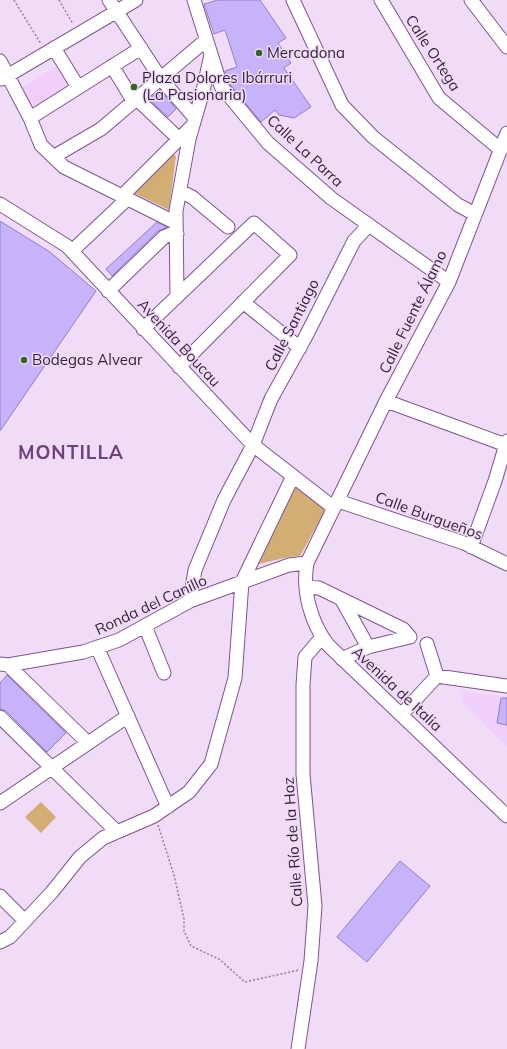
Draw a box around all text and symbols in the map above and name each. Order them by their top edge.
street label: Calle Ortega [402,11,465,94]
place label: Mercadona [267,43,345,62]
marker: Mercadona [254,48,264,58]
place label: Plaza Dolores Ibárruri (La Pasionaria) [142,68,292,104]
marker: Plaza Dolores Ibárruri (La Pasionaria) [129,82,139,92]
street label: Calle La Parra [263,110,347,191]
street label: Calle Fuente Álamo [374,247,451,376]
street label: Calle Santiago [260,276,323,374]
street label: Avenida Boucau [134,295,225,391]
place label: Bodegas Alvear [32,350,143,369]
marker: Bodegas Alvear [19,355,29,365]
district label: MONTILLA [18,440,124,464]
street label: Calle Burgueños [373,487,486,544]
street label: Ronda del Canillo [92,570,210,639]
street label: Avenida de Italia [348,642,446,735]
street label: Calle Río de la Hoz [278,776,307,908]

